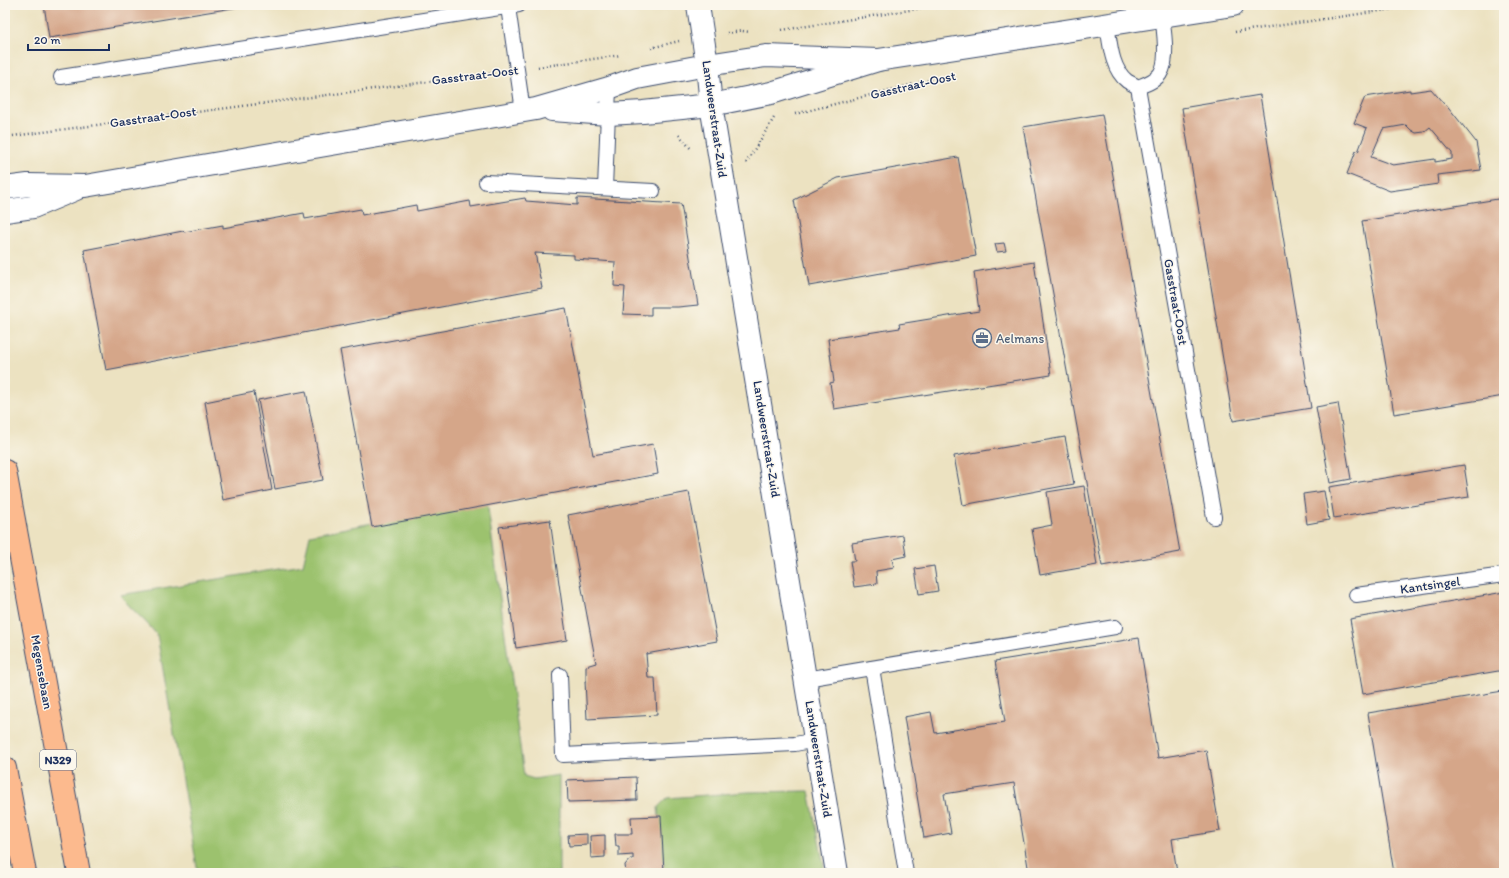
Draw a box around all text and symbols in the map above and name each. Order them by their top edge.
scale bar [28,26,109,52]
text: 20 m [34,33,61,47]
street label: Landweerstraat-Zuid [699,59,731,179]
street label: Gasstraat-Oost [431,62,519,88]
street label: Gasstraat-Oost [869,68,957,102]
street label: Gasstraat-Oost [109,103,197,131]
street label: Gasstraat-Oost [1161,258,1191,346]
office icon: Aelmans [971,327,993,349]
place label: Aelmans [996,331,1044,346]
street label: Landweerstraat-Zuid [750,379,784,499]
street label: Kantsingel [1399,573,1461,597]
street label: Megensebaan [28,634,56,710]
street label: Landweerstraat-Zuid [802,699,836,819]
road number: N329 [40,750,76,770]

